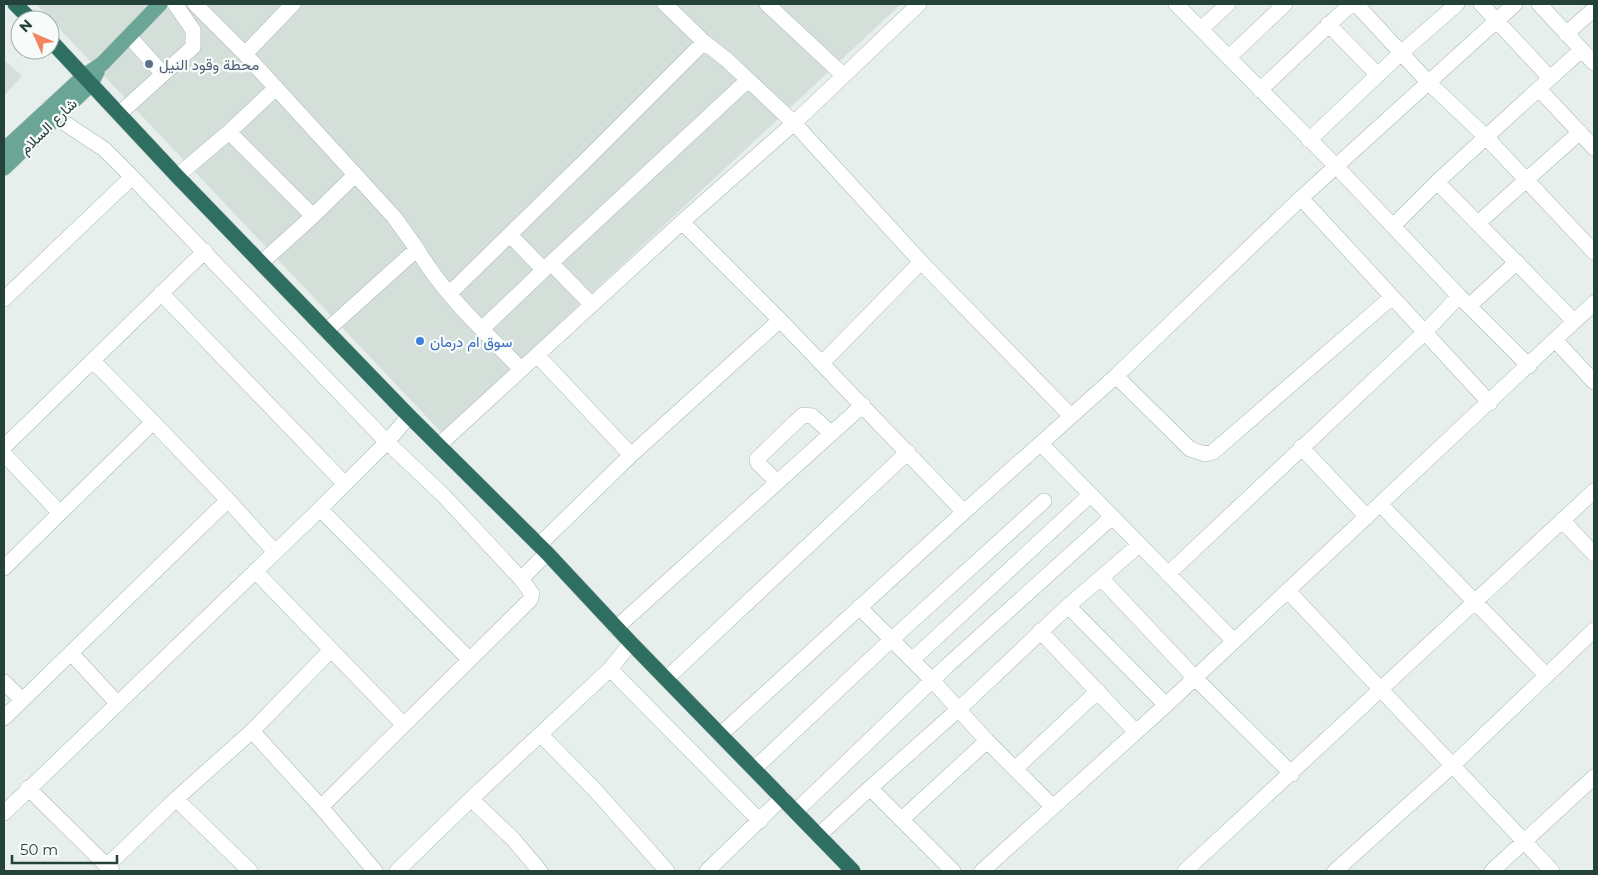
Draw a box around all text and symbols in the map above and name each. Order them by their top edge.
north arrow [10,10,60,60]
text: N [15,15,36,36]
place label: محطة وقود النيل [159,55,259,74]
marker: محطة وقود النيل [143,58,155,70]
street label: شارع السلام [15,94,82,159]
place label: سوق ام درمان [430,332,513,352]
marker: سوق ام درمان [414,335,426,347]
scale bar [12,832,118,864]
text: 50 m [20,840,58,859]

